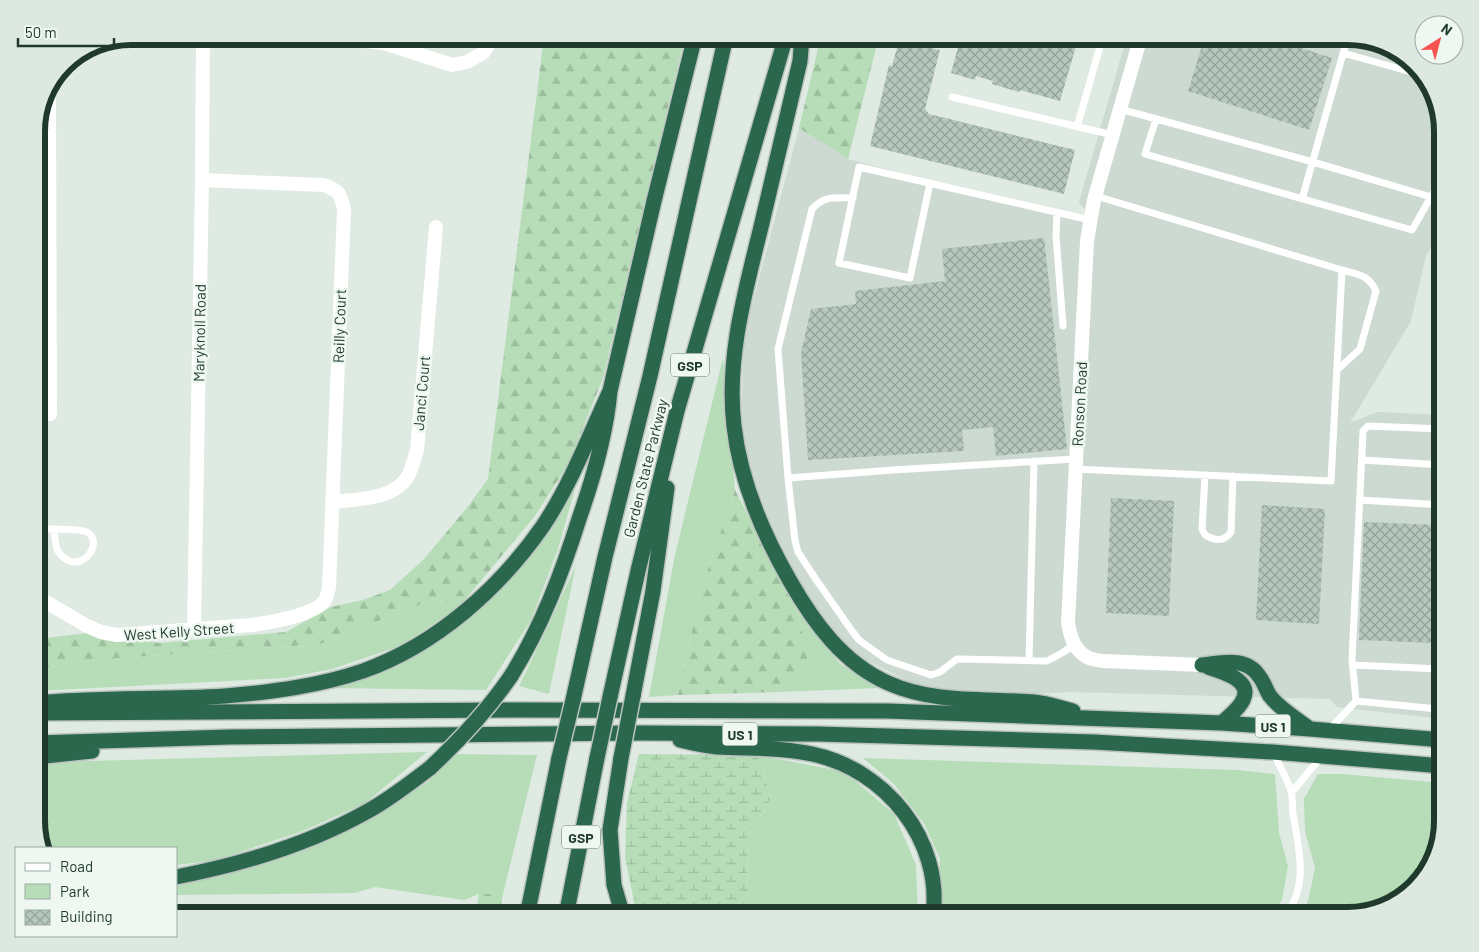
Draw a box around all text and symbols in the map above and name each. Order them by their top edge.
scale bar [18,15,114,47]
north arrow [1414,15,1464,65]
text: N [1438,19,1456,39]
text: 50 m [25,23,57,41]
street label: Maryknoll Road [189,284,209,382]
street label: Reilly Court [329,289,349,363]
road number: GSP [671,354,709,376]
street label: Janci Court [409,355,433,431]
street label: Ronson Road [1068,361,1090,447]
street label: Garden State Parkway [619,397,671,539]
street label: West Kelly Street [123,618,235,644]
road number: US 1 [1256,714,1290,738]
road number: US 1 [722,722,758,746]
road number: GSP [562,826,600,849]
legend [15,847,178,937]
text: Road [60,857,93,875]
text: Park [60,882,90,900]
text: Building [60,907,113,925]

